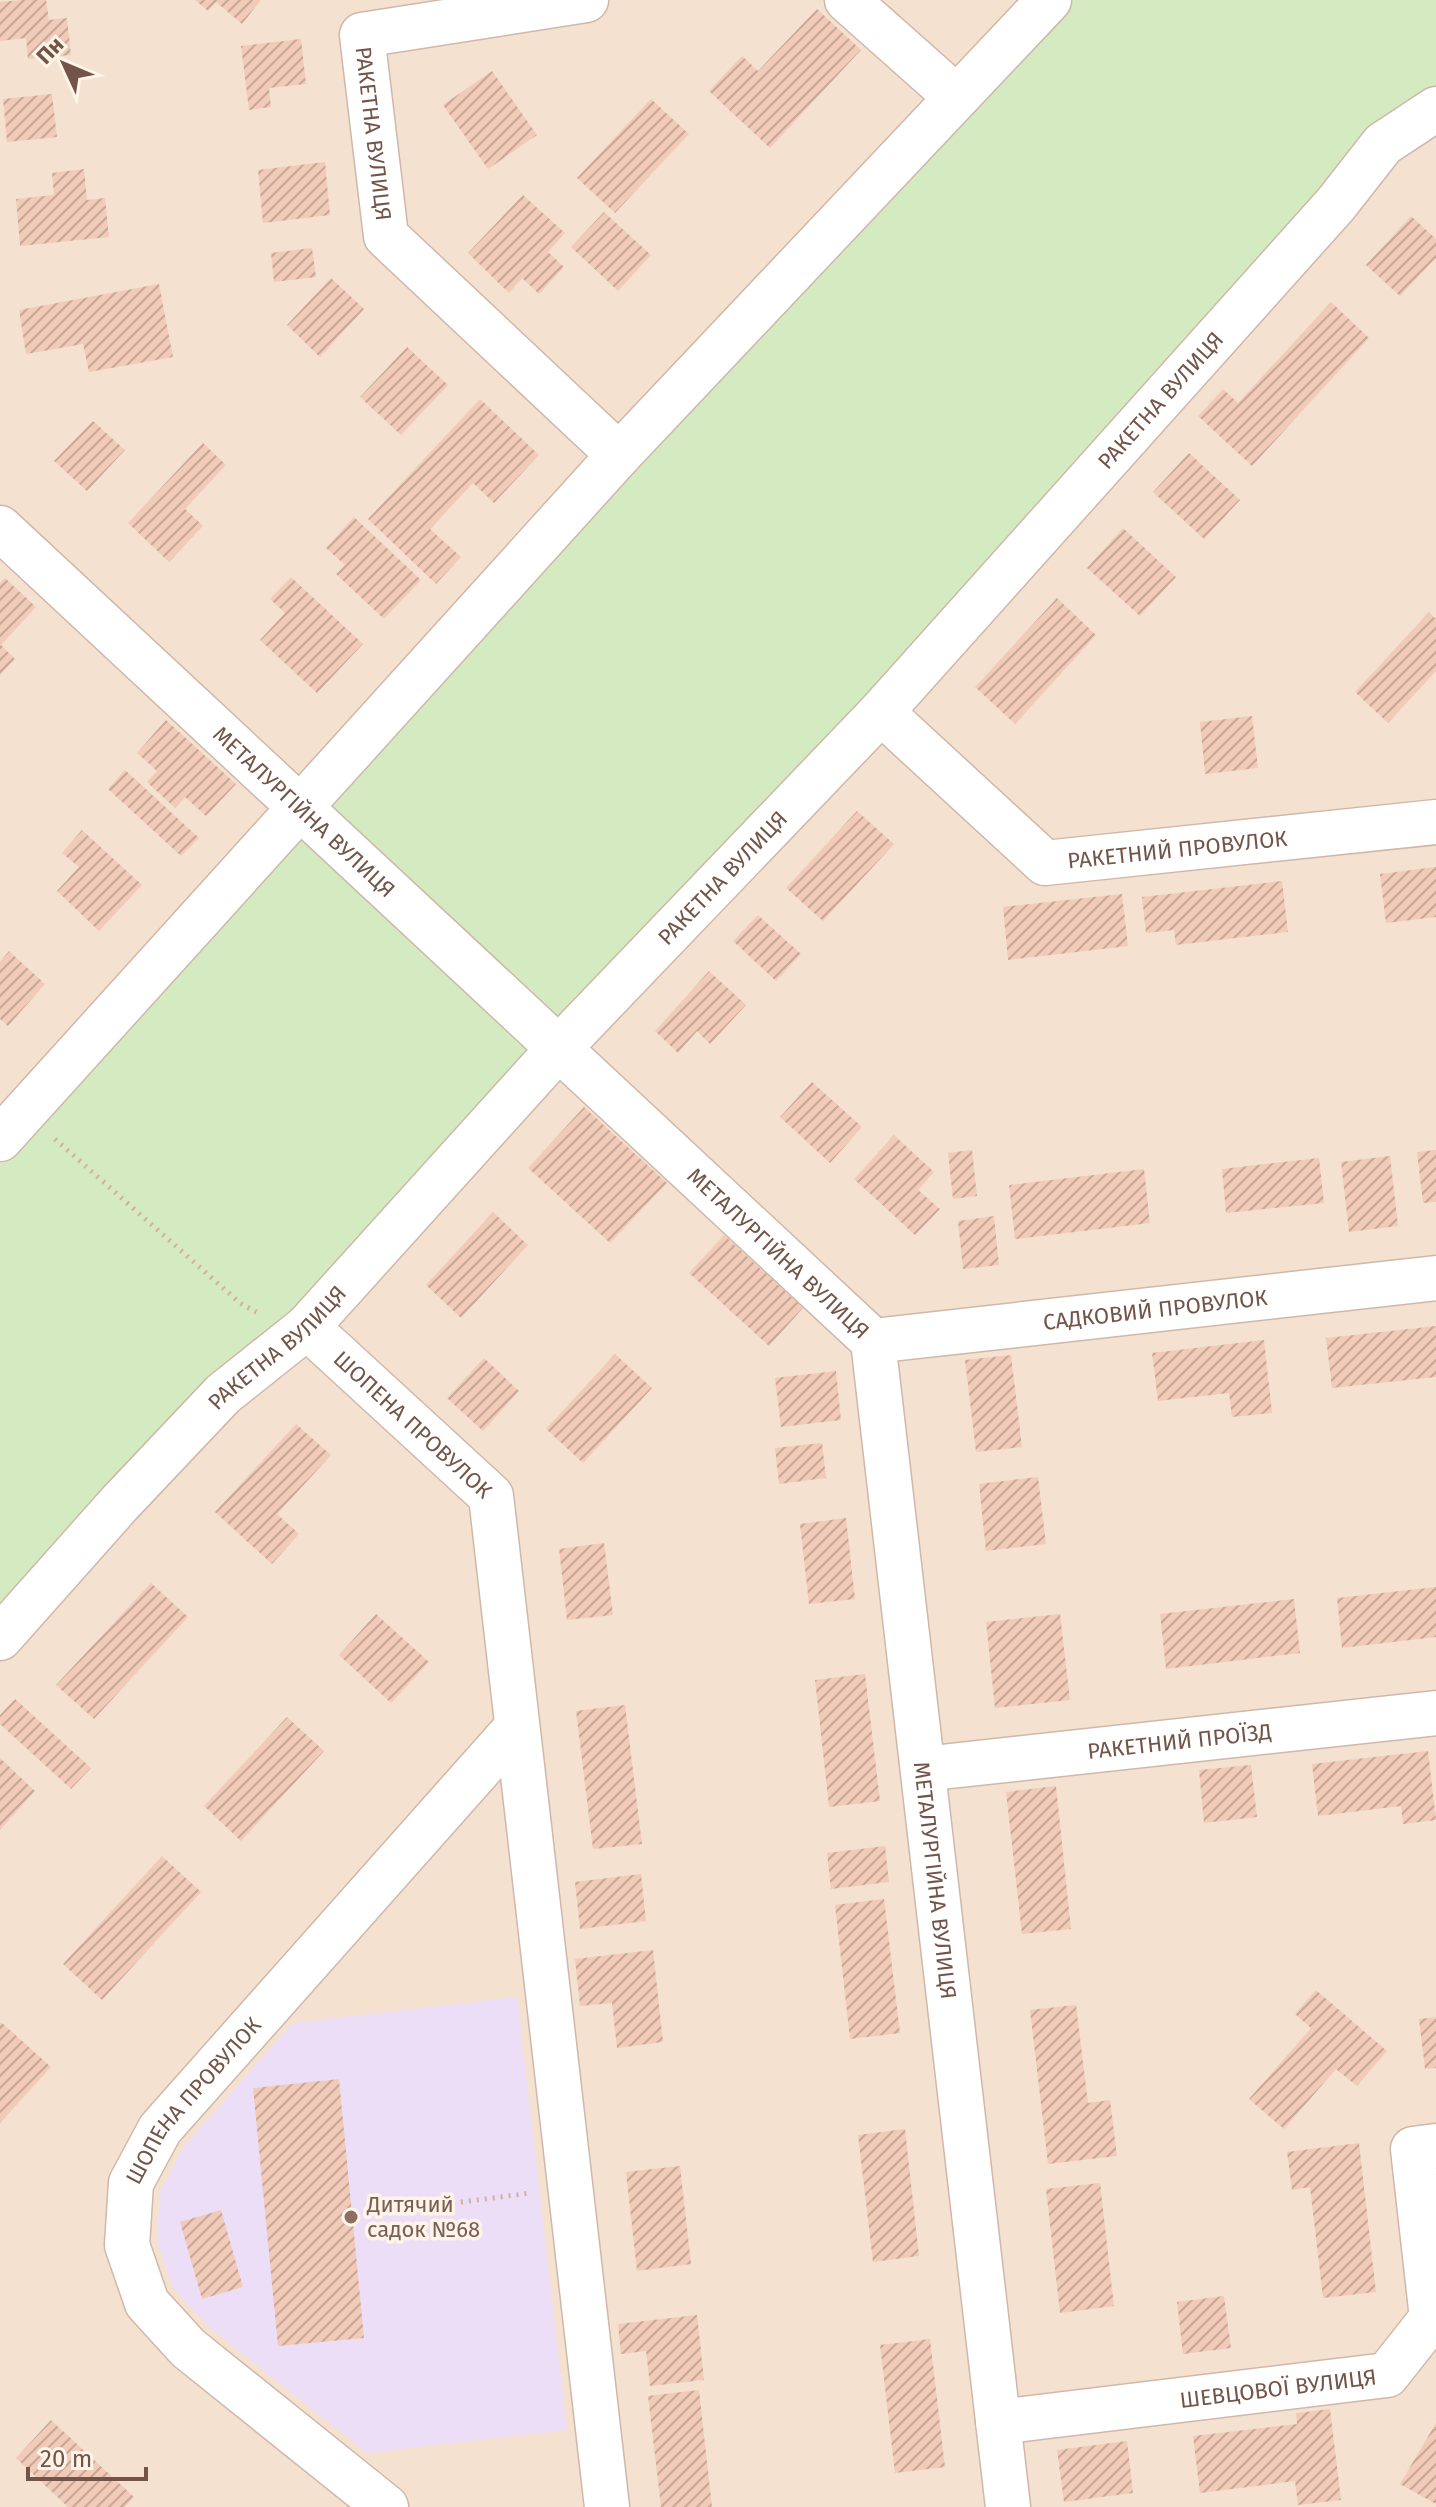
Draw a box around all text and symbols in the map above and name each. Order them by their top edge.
north arrow [24,24,104,104]
text: Пн [31,31,69,70]
street label: РАКЕТНА ВУЛИЦЯ [350,45,398,222]
street label: РАКЕТНА ВУЛИЦЯ [1092,326,1229,474]
street label: МЕТАЛУРГІЙНА ВУЛИЦЯ [208,720,401,903]
street label: РАКЕТНА ВУЛИЦЯ [652,805,793,950]
street label: РАКЕТНИЙ ПРОВУЛОК [1066,824,1289,874]
street label: МЕТАЛУРГІЙНА ВУЛИЦЯ [682,1162,875,1344]
street label: РАКЕТНА ВУЛИЦЯ [202,1280,352,1415]
street label: САДКОВИЙ ПРОВУЛОК [1042,1283,1269,1335]
street label: ШОПЕНА ПРОВУЛОК [328,1345,498,1504]
street label: РАКЕТНИЙ ПРОЇЗД [1086,1718,1273,1764]
street label: МЕТАЛУРГІЙНА ВУЛИЦЯ [908,1760,963,2001]
street label: ШОПЕНА ПРОВУЛОК [120,2011,266,2189]
place label: Дитячий садок №68 [366,2191,480,2243]
marker: Дитячий садок №68 [342,2208,360,2226]
street label: ШЕВЦОВОЇ ВУЛИЦЯ [1178,2363,1378,2413]
scale bar [28,2431,146,2481]
text: 20 m [40,2445,92,2473]

